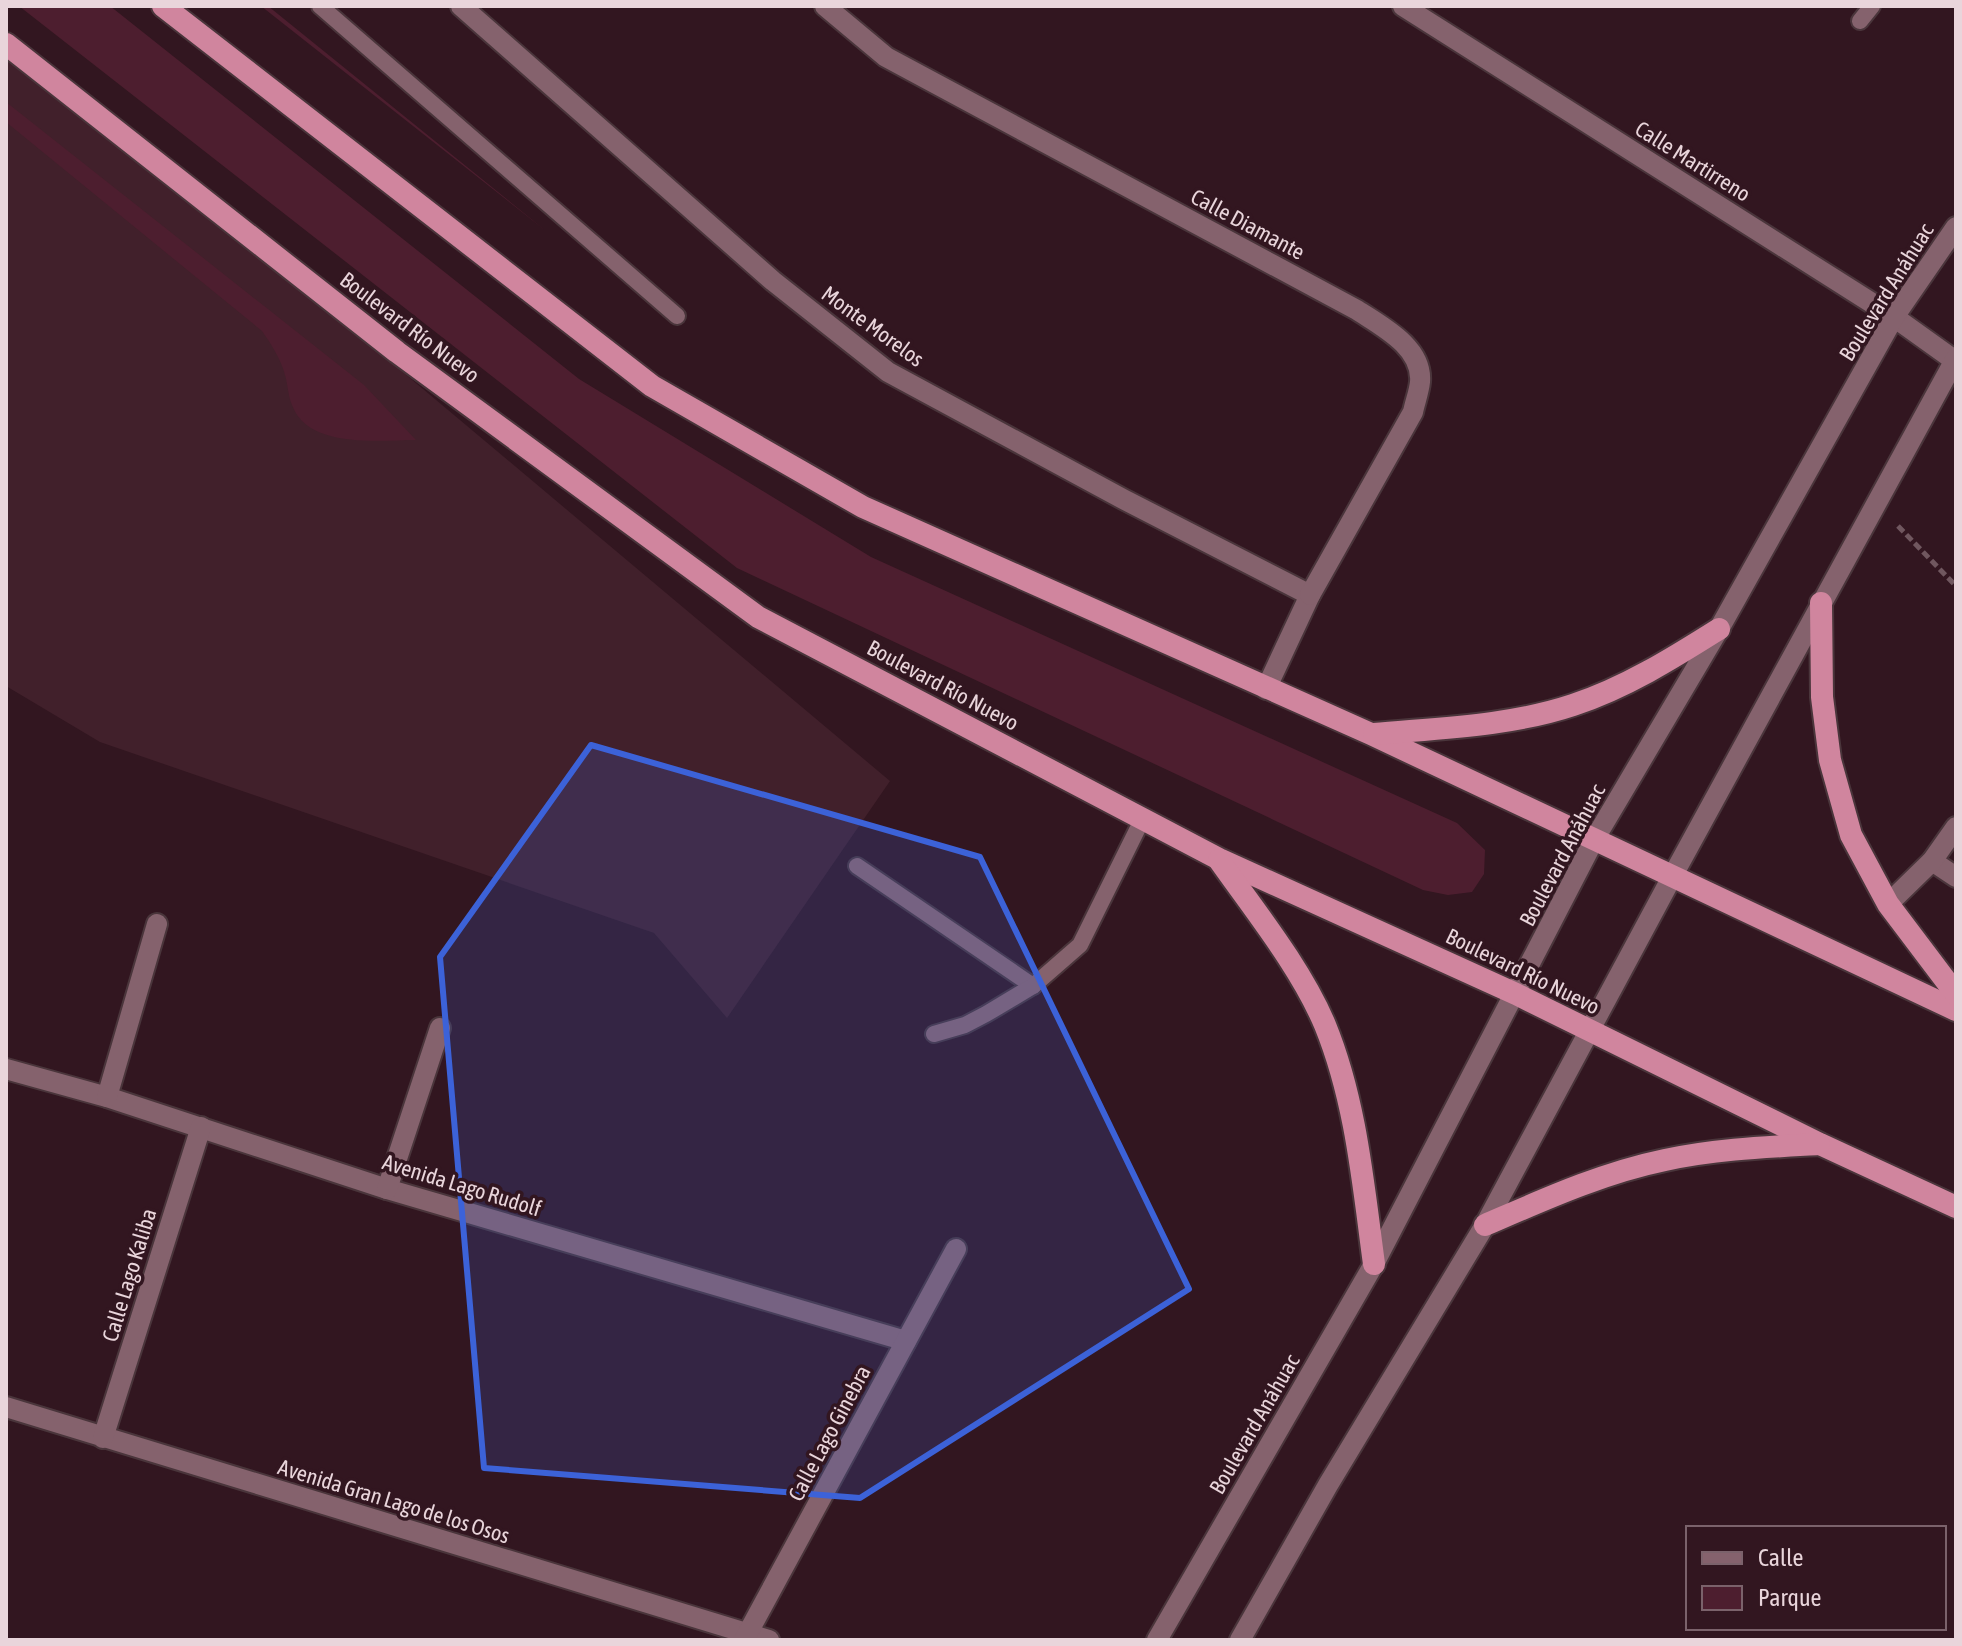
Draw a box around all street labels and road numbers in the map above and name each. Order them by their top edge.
street label: Calle Martirreno [1630,115,1756,207]
street label: Calle Diamante [1187,183,1309,265]
street label: Boulevard Anáhuac [1833,218,1939,366]
street label: Boulevard Río Nuevo [335,266,485,388]
street label: Monte Morelos [817,280,929,372]
street label: Boulevard Río Nuevo [863,634,1023,736]
street label: Boulevard Anáhuac [1514,779,1611,930]
street label: Boulevard Río Nuevo [1442,923,1604,1019]
street label: Avenida Lago Rudolf [380,1149,544,1221]
street label: Calle Lago Kaliba [96,1205,162,1345]
street label: Boulevard Anáhuac [1203,1349,1305,1499]
street label: Calle Lago Ginebra [782,1361,876,1505]
street label: Avenida Gran Lago de los Osos [275,1453,513,1549]

